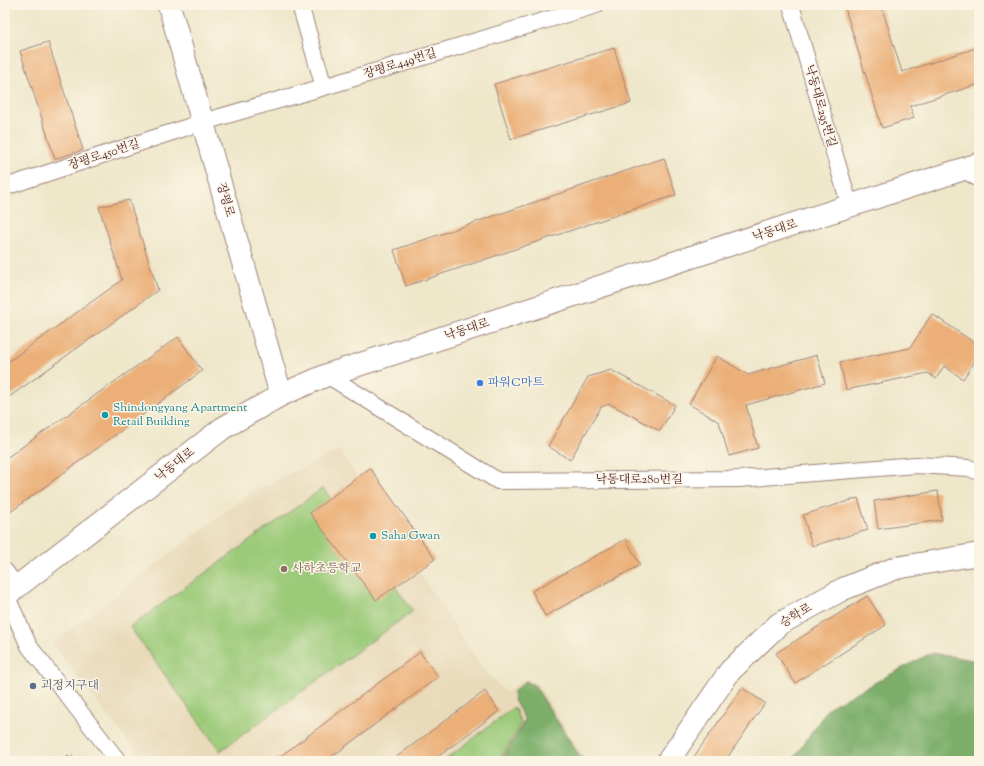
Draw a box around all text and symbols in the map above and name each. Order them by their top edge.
street label: 장평로449번길 [361,44,439,84]
street label: 낙동대로295번길 [800,63,840,149]
street label: 장평로450번길 [66,135,142,175]
street label: 장평로 [212,181,239,220]
street label: 낙동대로 [750,215,800,247]
street label: 낙동대로 [442,314,492,346]
place label: 파워C마트 [488,374,544,392]
marker: 파워C마트 [475,378,485,388]
place label: Shindongyang Apartment Retail Building [113,399,247,431]
marker: Shindongyang Apartment Retail Building [100,410,110,420]
street label: 낙동대로 [151,443,199,486]
street label: 낙동대로280번길 [595,471,683,489]
place label: Saha Gwan [381,527,440,545]
marker: Saha Gwan [368,531,378,541]
place label: 사하초등학교 [292,560,362,578]
marker: 사하초등학교 [279,564,289,574]
street label: 승학로 [776,599,816,633]
place label: 괴정지구대 [41,677,99,695]
marker: 괴정지구대 [28,681,38,691]

